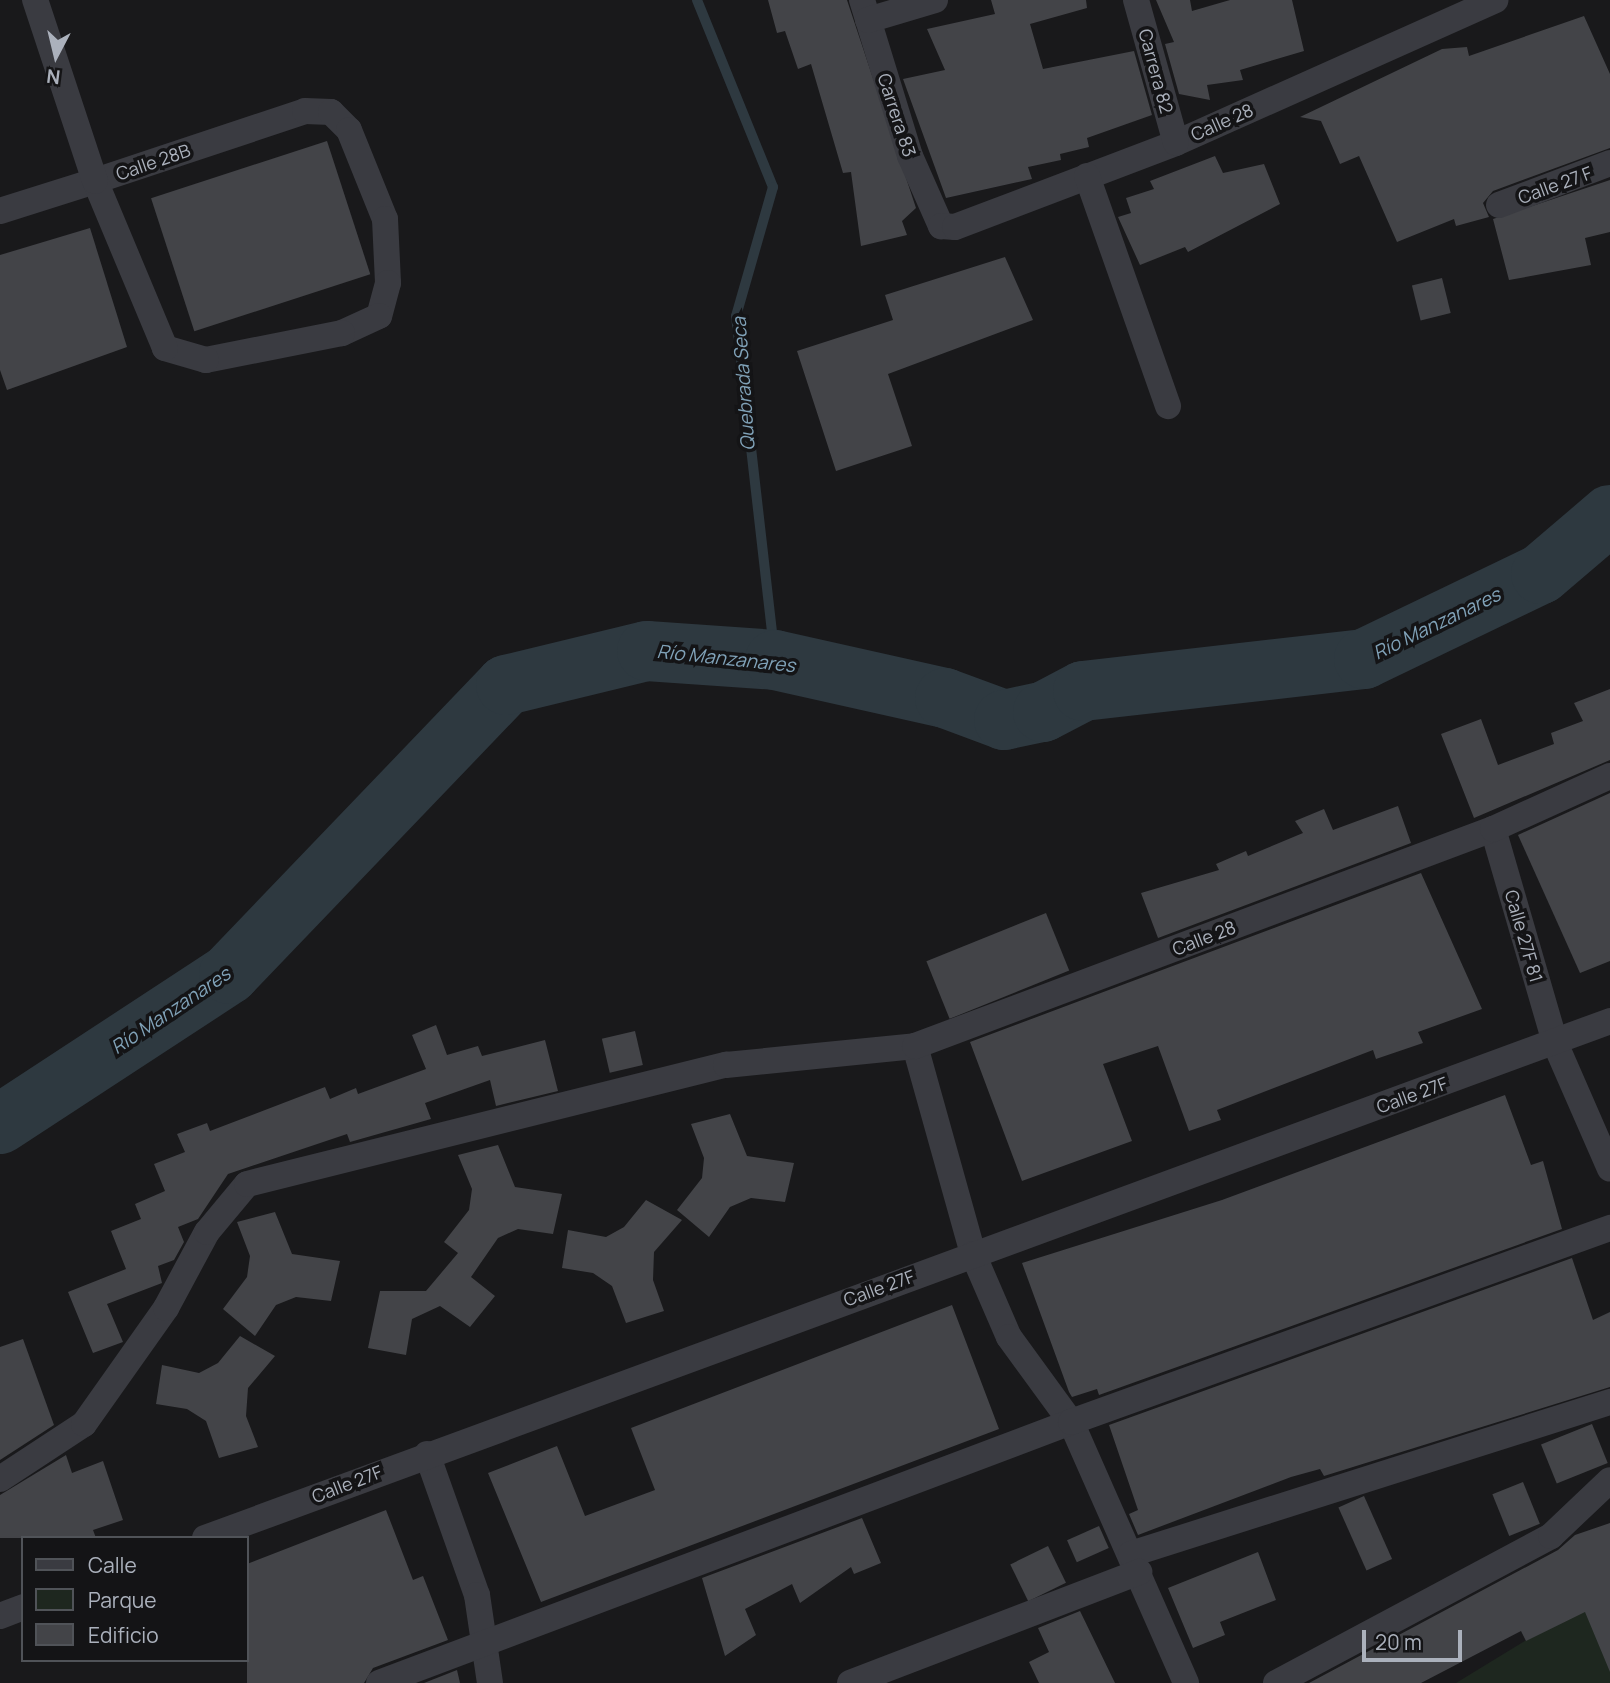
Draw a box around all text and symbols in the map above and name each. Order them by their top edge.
north arrow [21,21,91,91]
street label: Carrera 82 [1134,26,1178,116]
text: N [45,63,62,91]
street label: Carrera 83 [873,71,921,159]
street label: Calle 28 [1187,99,1257,145]
street label: Calle 28B [113,139,193,185]
street label: Calle 27 F [1515,162,1595,208]
water label: Quebrada Seca [728,316,760,452]
water label: Río Manzanares [1370,583,1504,665]
water label: Río Manzanares [656,640,796,678]
street label: Calle 27F 81 [1501,887,1547,985]
street label: Calle 28 [1169,916,1239,960]
water label: Río Manzanares [107,963,235,1059]
street label: Calle 27F [1374,1072,1450,1118]
street label: Calle 27F [841,1265,917,1311]
street label: Calle 27F [309,1461,385,1507]
legend [21,1536,248,1662]
text: Calle [88,1551,137,1579]
text: Parque [88,1586,157,1614]
scale bar [1365,1616,1465,1660]
text: Edificio [88,1621,159,1649]
text: 20 m [1375,1628,1422,1656]

